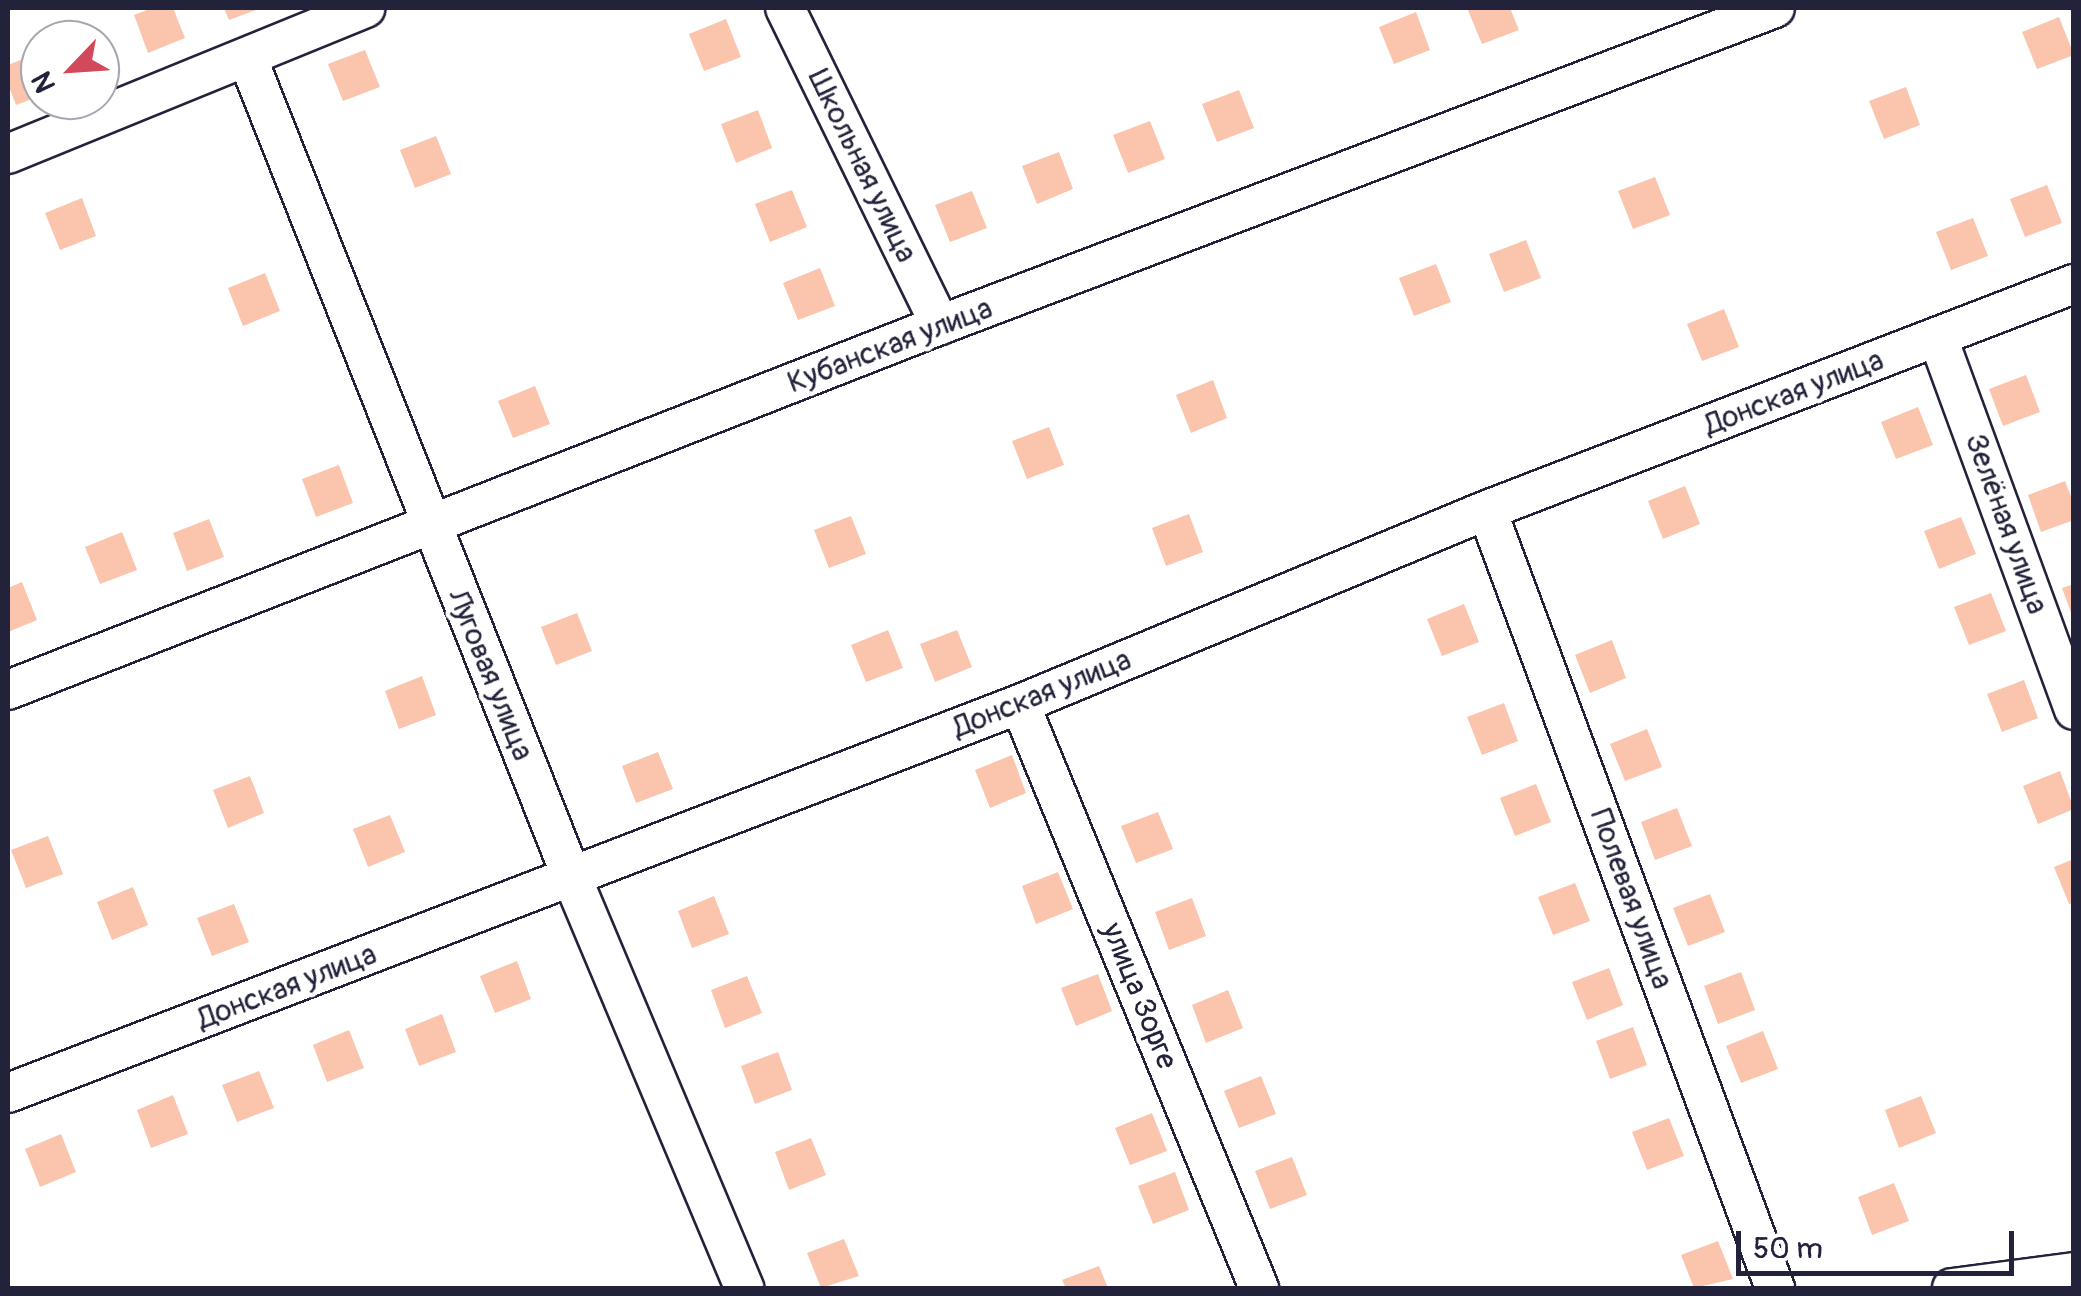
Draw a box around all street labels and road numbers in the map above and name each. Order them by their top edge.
street label: Школьная улица [800,64,924,268]
street label: Кубанская улица [783,290,997,402]
street label: Донская улица [1699,342,1889,444]
street label: Зелёная улица [1957,429,2055,619]
street label: Луговая улица [439,584,541,766]
street label: Донская улица [948,642,1136,746]
street label: Полевая улица [1582,804,1680,994]
street label: улица Зорге [1093,918,1185,1074]
street label: Донская улица [192,936,382,1038]

